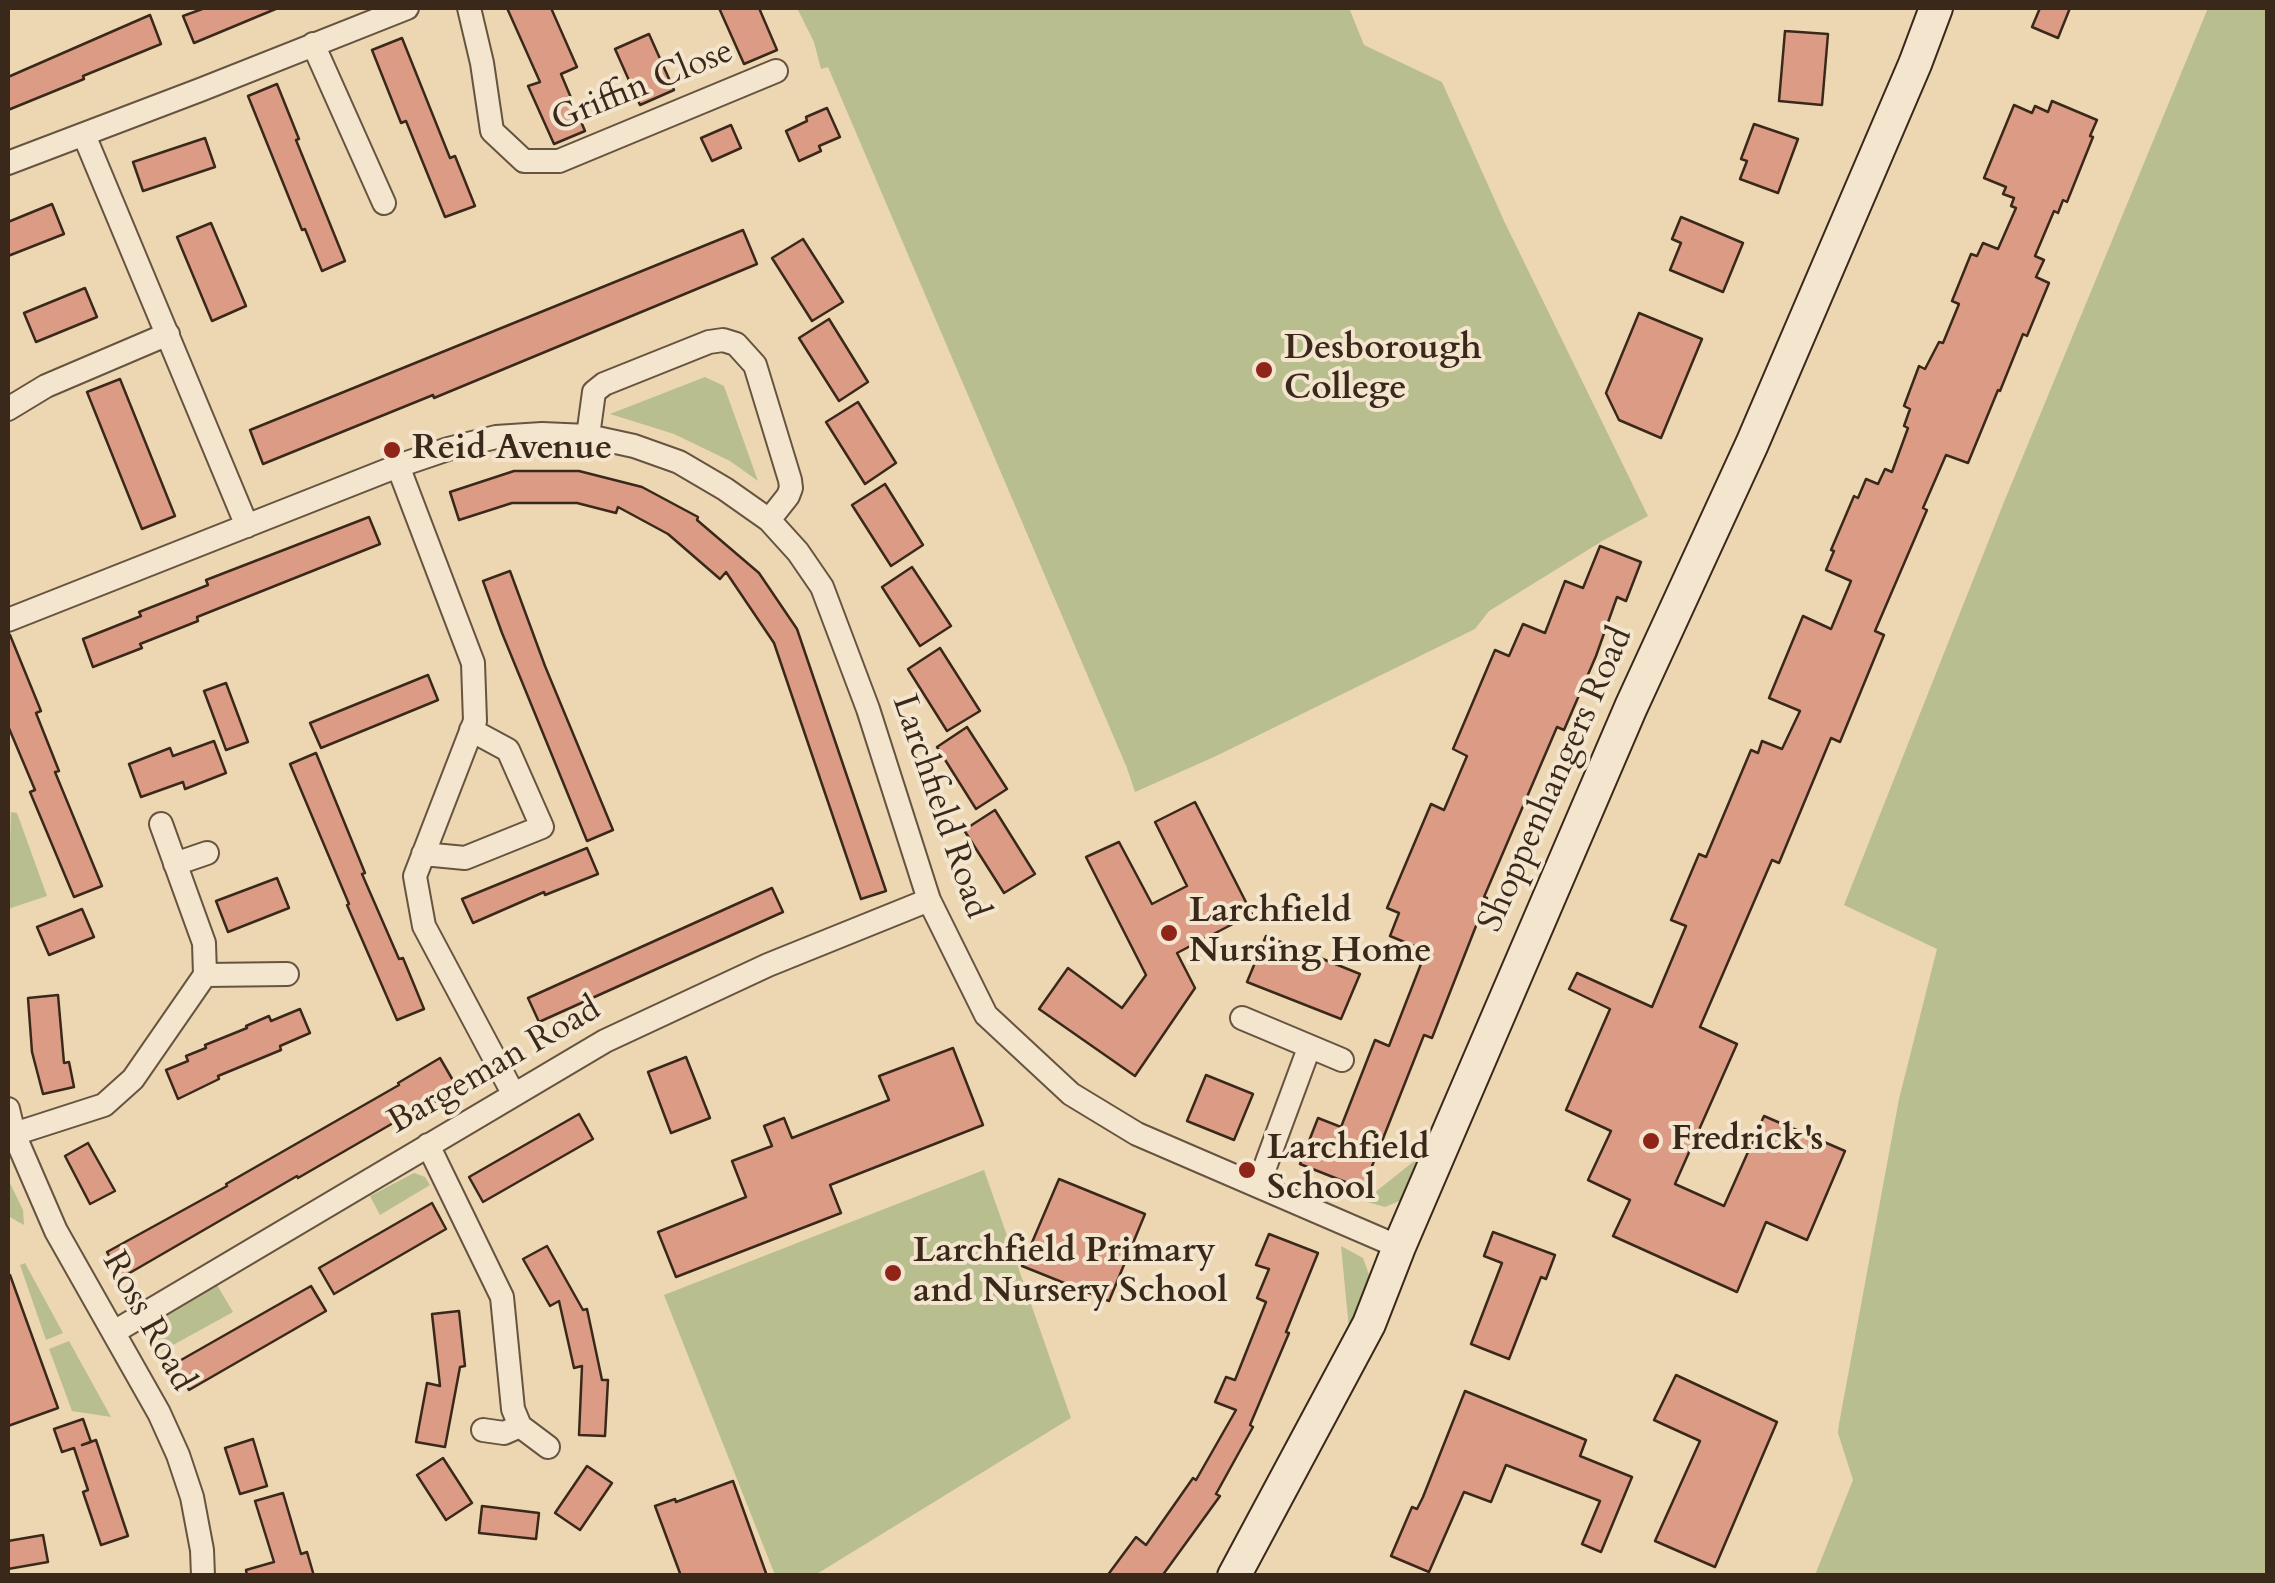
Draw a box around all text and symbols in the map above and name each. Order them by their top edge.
street label: Griffin Close [546,32,740,142]
place label: Desborough College [1284,329,1482,411]
marker: Desborough College [1253,359,1275,381]
place label: Reid Avenue [412,429,612,471]
marker: Reid Avenue [381,439,403,461]
street label: Shoppenhangers Road [1471,621,1643,939]
street label: Larchfield Road [881,690,997,924]
place label: Larchfield Nursing Home [1189,892,1432,974]
marker: Larchfield Nursing Home [1158,922,1180,944]
street label: Bargeman Road [381,989,609,1145]
place label: Fredrick's [1671,1120,1824,1162]
place label: Larchfield School [1267,1129,1429,1211]
marker: Fredrick's [1640,1130,1662,1152]
marker: Larchfield School [1236,1159,1258,1181]
place label: Larchfield Primary and Nursery School [913,1232,1228,1314]
street label: Ross Road [92,1245,202,1399]
marker: Larchfield Primary and Nursery School [882,1262,904,1284]

